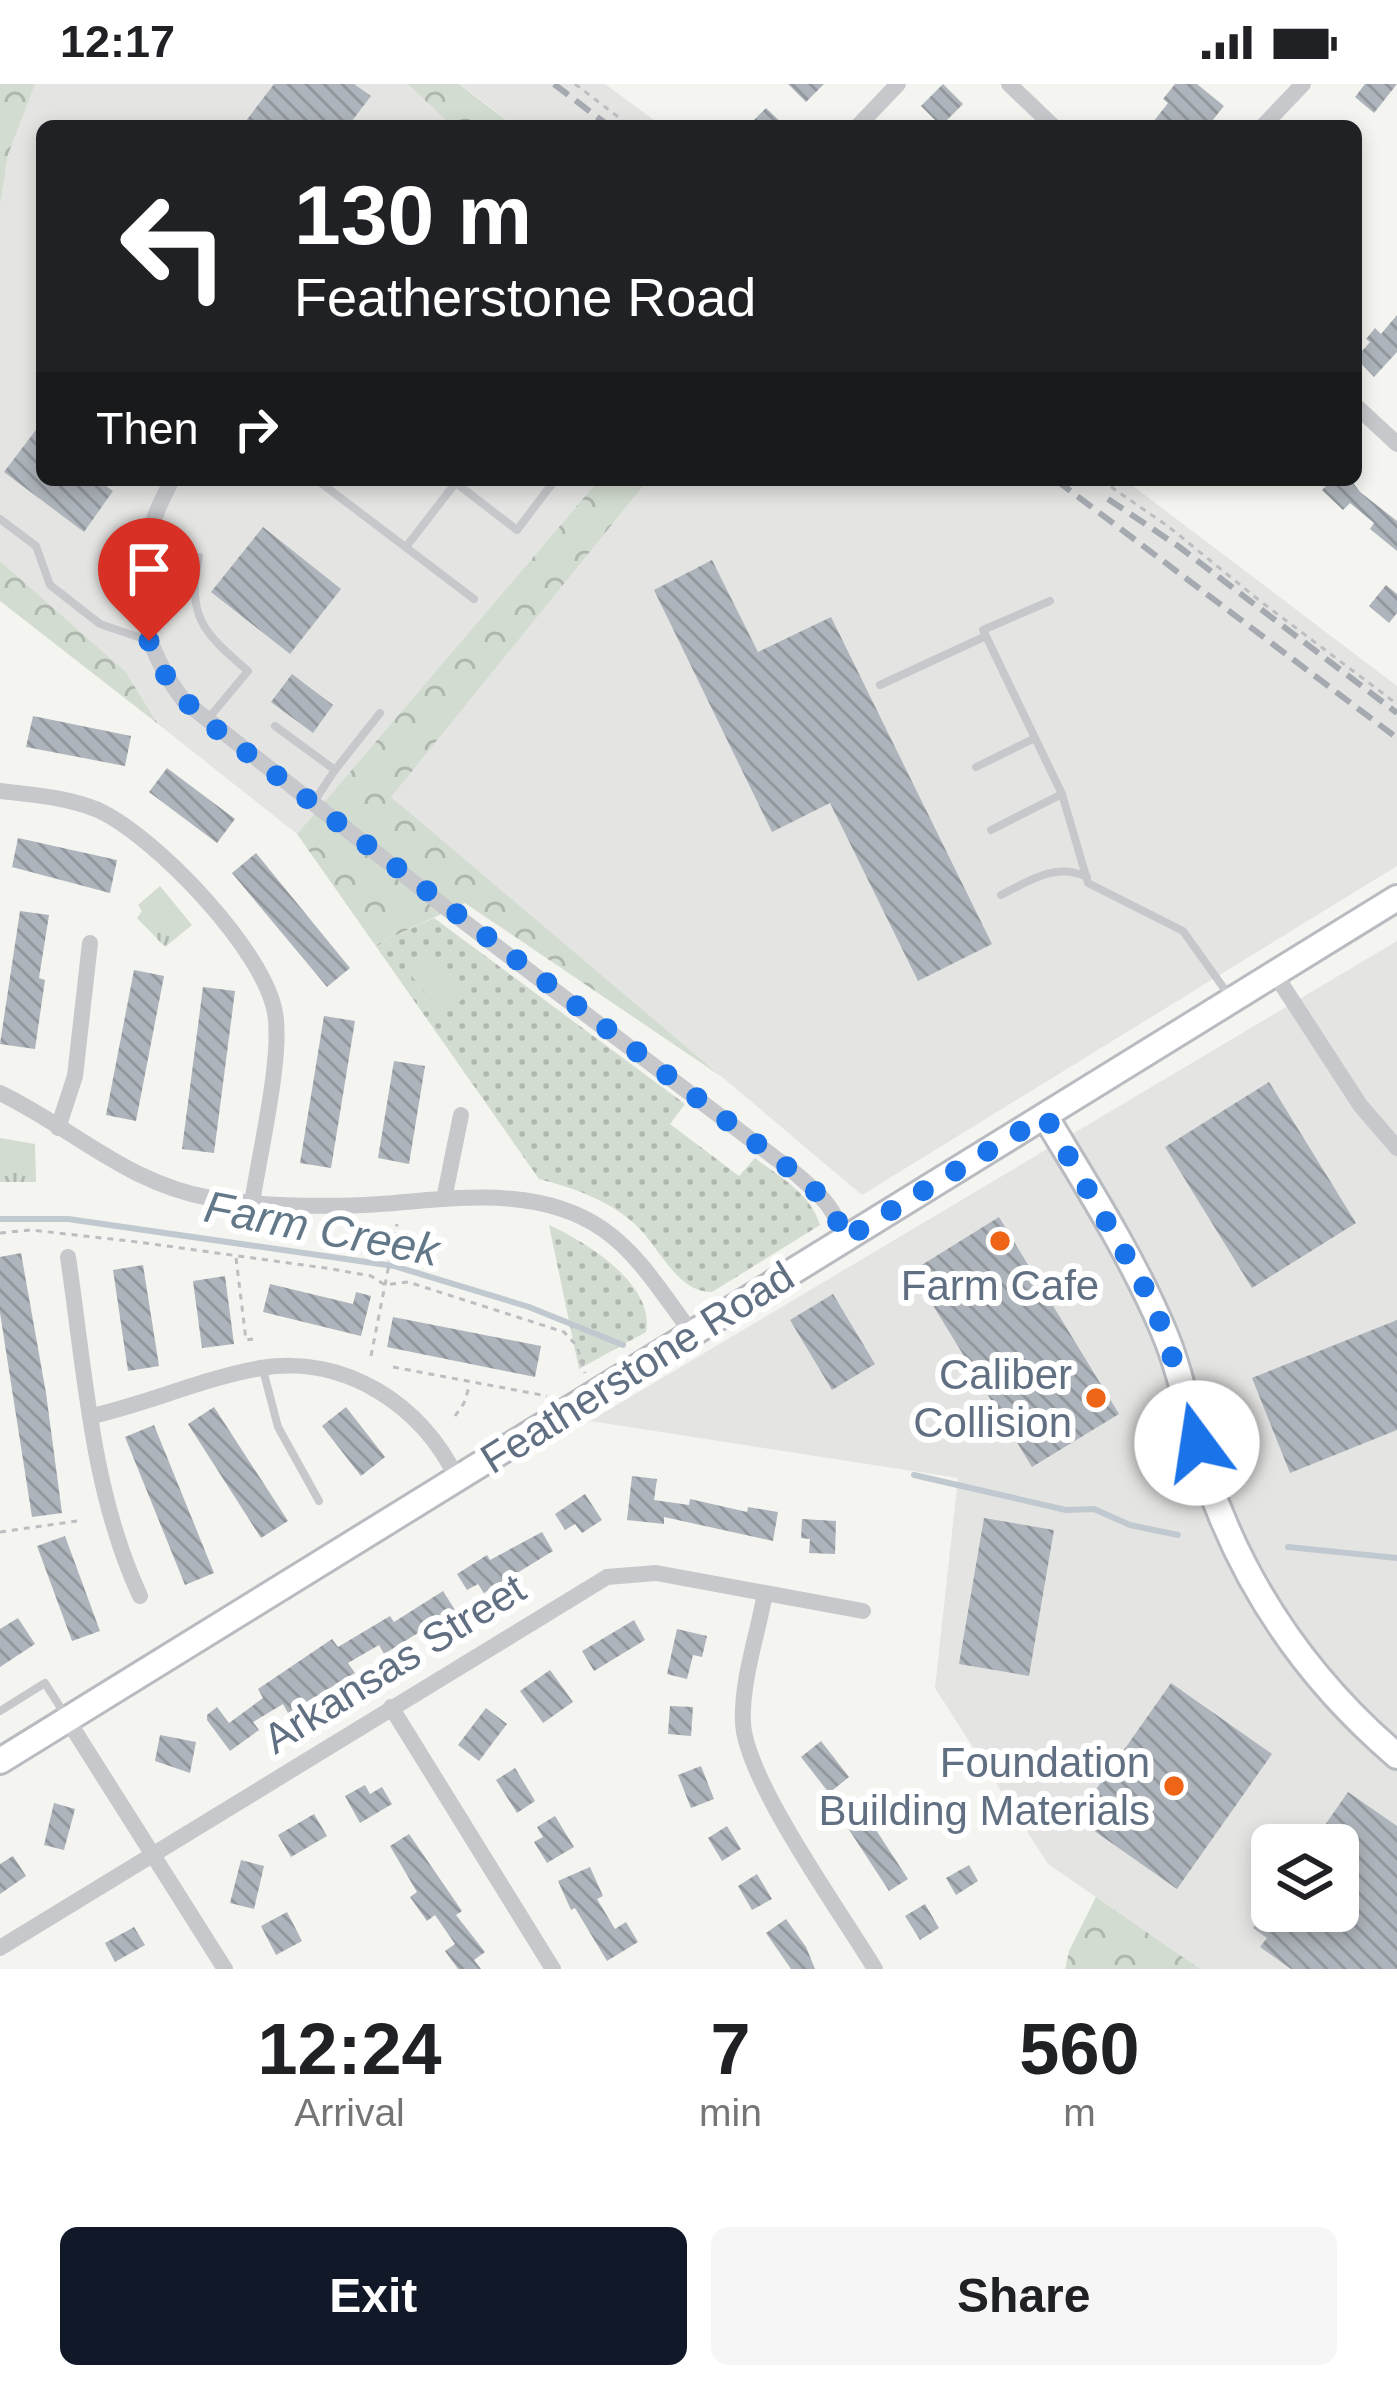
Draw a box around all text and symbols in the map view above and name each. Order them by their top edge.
text: 12:17 [60,16,175,67]
icon: left [96,168,252,324]
text: 130 m [294,168,532,262]
text: Featherstone Road [294,267,756,327]
icon: right [223,396,289,462]
text: Then [96,403,199,454]
pin [98,518,200,641]
icon: arrive [116,536,182,602]
water label: Farm Creek [200,1181,446,1277]
marker: Farm Cafe [987,1228,1013,1254]
street label: Featherstone Road [472,1252,802,1483]
place label: Farm Cafe [901,1262,1099,1309]
place label: Caliber Collision [913,1351,1072,1446]
position arrow [1134,1380,1260,1506]
marker: Caliber Collision [1083,1385,1109,1411]
street label: Arkansas Street [255,1564,534,1763]
place label: Foundation Building Materials [819,1739,1150,1834]
marker: Foundation Building Materials [1161,1773,1187,1799]
map controls [1251,1824,1359,1932]
button: layers [1251,1824,1359,1932]
text: 12:24 [257,2009,442,2089]
text: 7 [710,2009,751,2089]
text: 560 [1019,2009,1140,2089]
text: Arrival [294,2091,405,2134]
text: min [699,2091,762,2134]
text: m [1063,2091,1096,2134]
button: Exit [60,2227,687,2365]
button: Share [711,2227,1337,2365]

